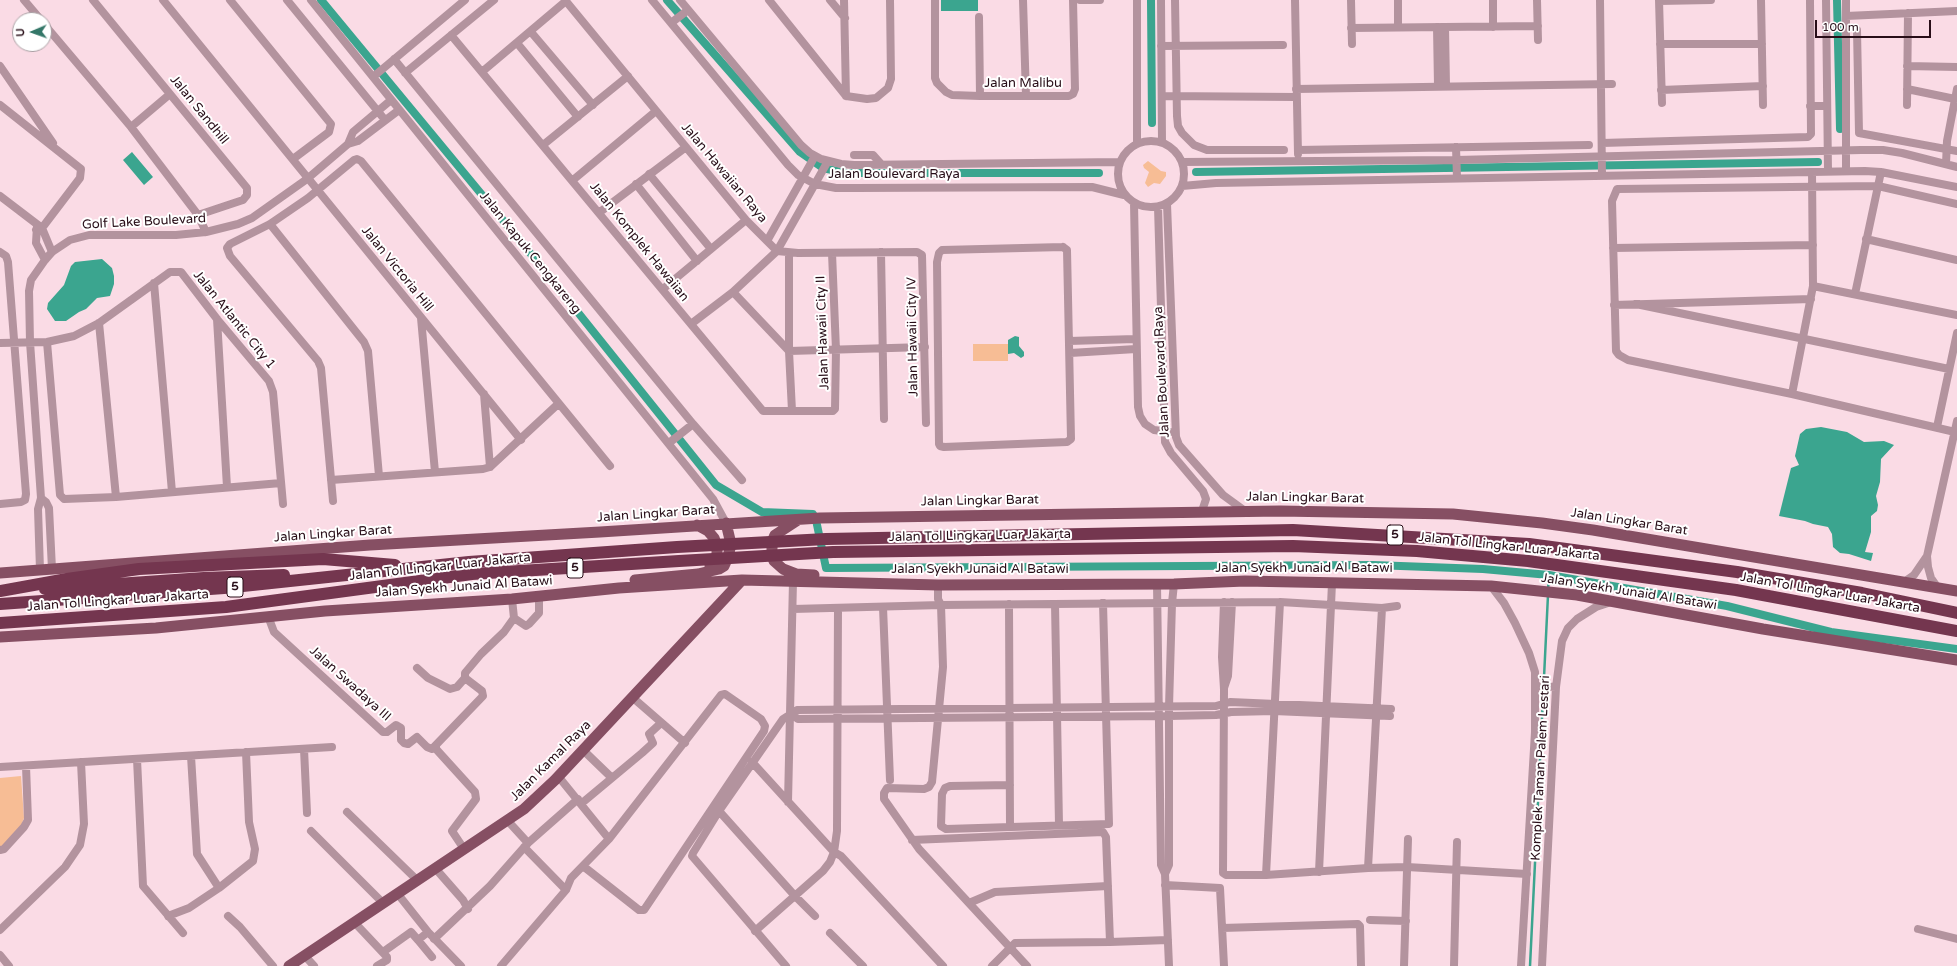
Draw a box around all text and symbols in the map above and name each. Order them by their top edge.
north arrow [12,12,52,52]
scale bar [1817,12,1933,38]
text: 100 m [1822,20,1859,34]
text: U [14,28,27,37]
street label: Jalan Sandhill [166,72,232,148]
street label: Jalan Malibu [984,76,1062,92]
street label: Jalan Hawaiian Raya [678,120,770,226]
street label: Jalan Boulevard Raya [828,167,960,183]
street label: Jalan Komplek Hawaiian [586,179,692,305]
street label: Jalan Kapuk Cengkareng [476,189,584,317]
street label: Golf Lake Boulevard [82,211,206,233]
street label: Jalan Victoria Hill [358,223,436,315]
street label: Jalan Atlantic City 1 [190,268,278,372]
street label: Jalan Hawaii City II [813,275,833,391]
street label: Jalan Hawaii City IV [904,277,922,397]
street label: Jalan Boulevard Raya [1151,306,1173,438]
street label: Jalan Lingkar Barat [1246,489,1364,507]
street label: Jalan Lingkar Barat [921,492,1039,510]
street label: Jalan Lingkar Barat [597,502,715,526]
street label: Jalan Lingkar Barat [1569,505,1689,539]
street label: Jalan Lingkar Barat [274,522,392,546]
road number: 5 [1387,525,1403,545]
street label: Jalan Tol Lingkar Luar Jakarta [889,527,1071,545]
street label: Jalan Tol Lingkar Luar Jakarta [1418,530,1600,564]
street label: Jalan Tol Lingkar Luar Jakarta [349,550,531,584]
road number: 5 [567,558,583,578]
street label: Jalan Syekh Junaid Al Batawi [1215,561,1393,577]
street label: Jalan Syekh Junaid Al Batawi [891,562,1069,578]
street label: Jalan Tol Lingkar Luar Jakarta [1739,569,1921,617]
street label: Jalan Syekh Junaid Al Batawi [1540,570,1718,614]
street label: Jalan Syekh Junaid Al Batawi [375,573,553,601]
road number: 5 [227,577,243,597]
street label: Jalan Tol Lingkar Luar Jakarta [27,587,209,615]
street label: Jalan Swadaya III [306,643,394,725]
street label: Komplek Taman Palem Lestari [1528,675,1554,861]
street label: Jalan Kamal Raya [507,717,595,805]

